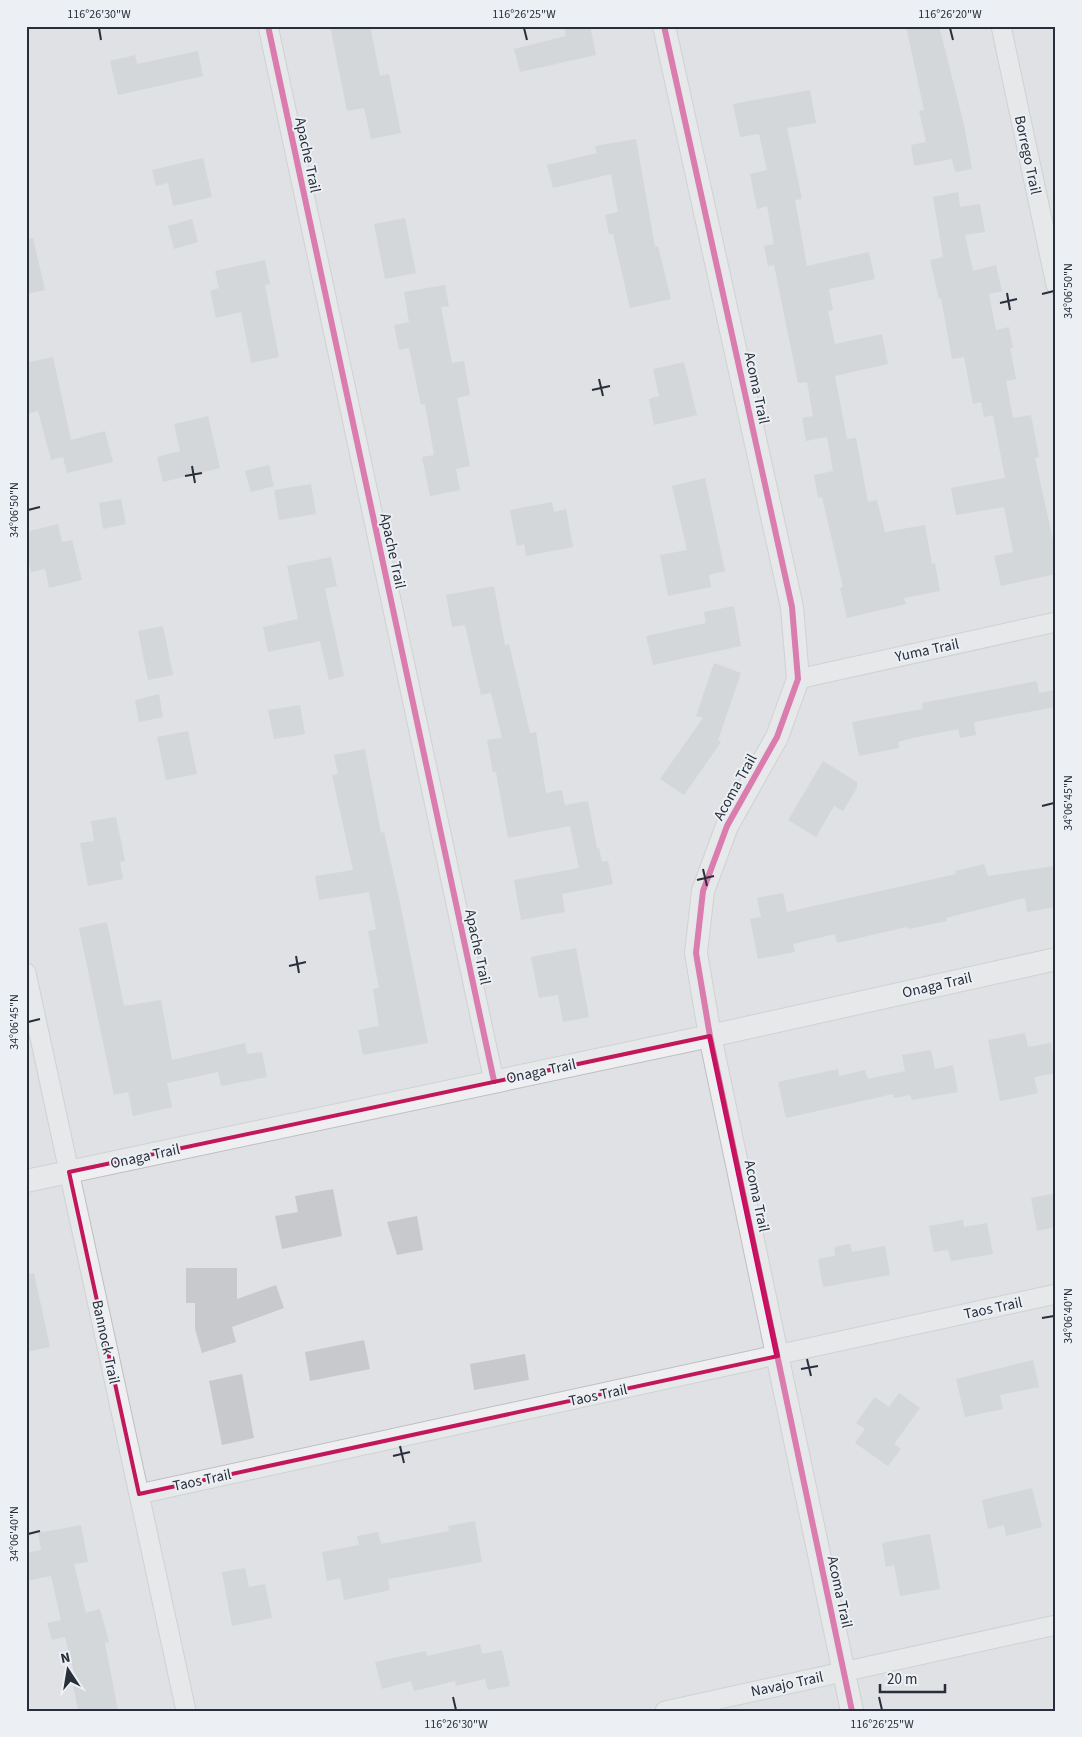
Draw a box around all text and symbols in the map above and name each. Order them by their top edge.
text: 116°26'30"W [67,6,131,23]
text: 116°26'25"W [492,6,556,23]
text: 116°26'20"W [918,6,982,23]
street label: Borrego Trail [1009,114,1046,197]
street label: Apache Trail [289,115,326,195]
text: 34°06'50"N [1060,263,1077,319]
street label: Acoma Trail [739,350,774,426]
text: 34°06'50"N [6,482,23,538]
street label: Apache Trail [374,511,411,591]
street label: Yuma Trail [892,633,961,668]
street label: Acoma Trail [709,750,762,824]
text: 34°06'45"N [1060,775,1077,831]
street label: Apache Trail [459,907,496,987]
street label: Onaga Trail [900,967,974,1004]
text: 34°06'45"N [6,994,23,1050]
street label: Onaga Trail [504,1054,578,1089]
street label: Onaga Trail [108,1139,182,1174]
street label: Acoma Trail [739,1158,774,1234]
text: 34°06'40"N [1060,1288,1077,1344]
street label: Taos Trail [962,1292,1024,1325]
street label: Bannock Trail [86,1298,125,1386]
street label: Taos Trail [567,1379,629,1412]
street label: Taos Trail [171,1464,233,1497]
text: 34°06'40"N [6,1506,23,1562]
street label: Acoma Trail [822,1554,857,1630]
north arrow [42,1644,92,1694]
text: N [59,1648,72,1669]
scale bar [880,1662,944,1694]
street label: Navajo Trail [749,1667,825,1702]
text: 20 m [887,1669,917,1690]
text: 116°26'30"W [424,1716,488,1733]
text: 116°26'25"W [850,1716,914,1733]

